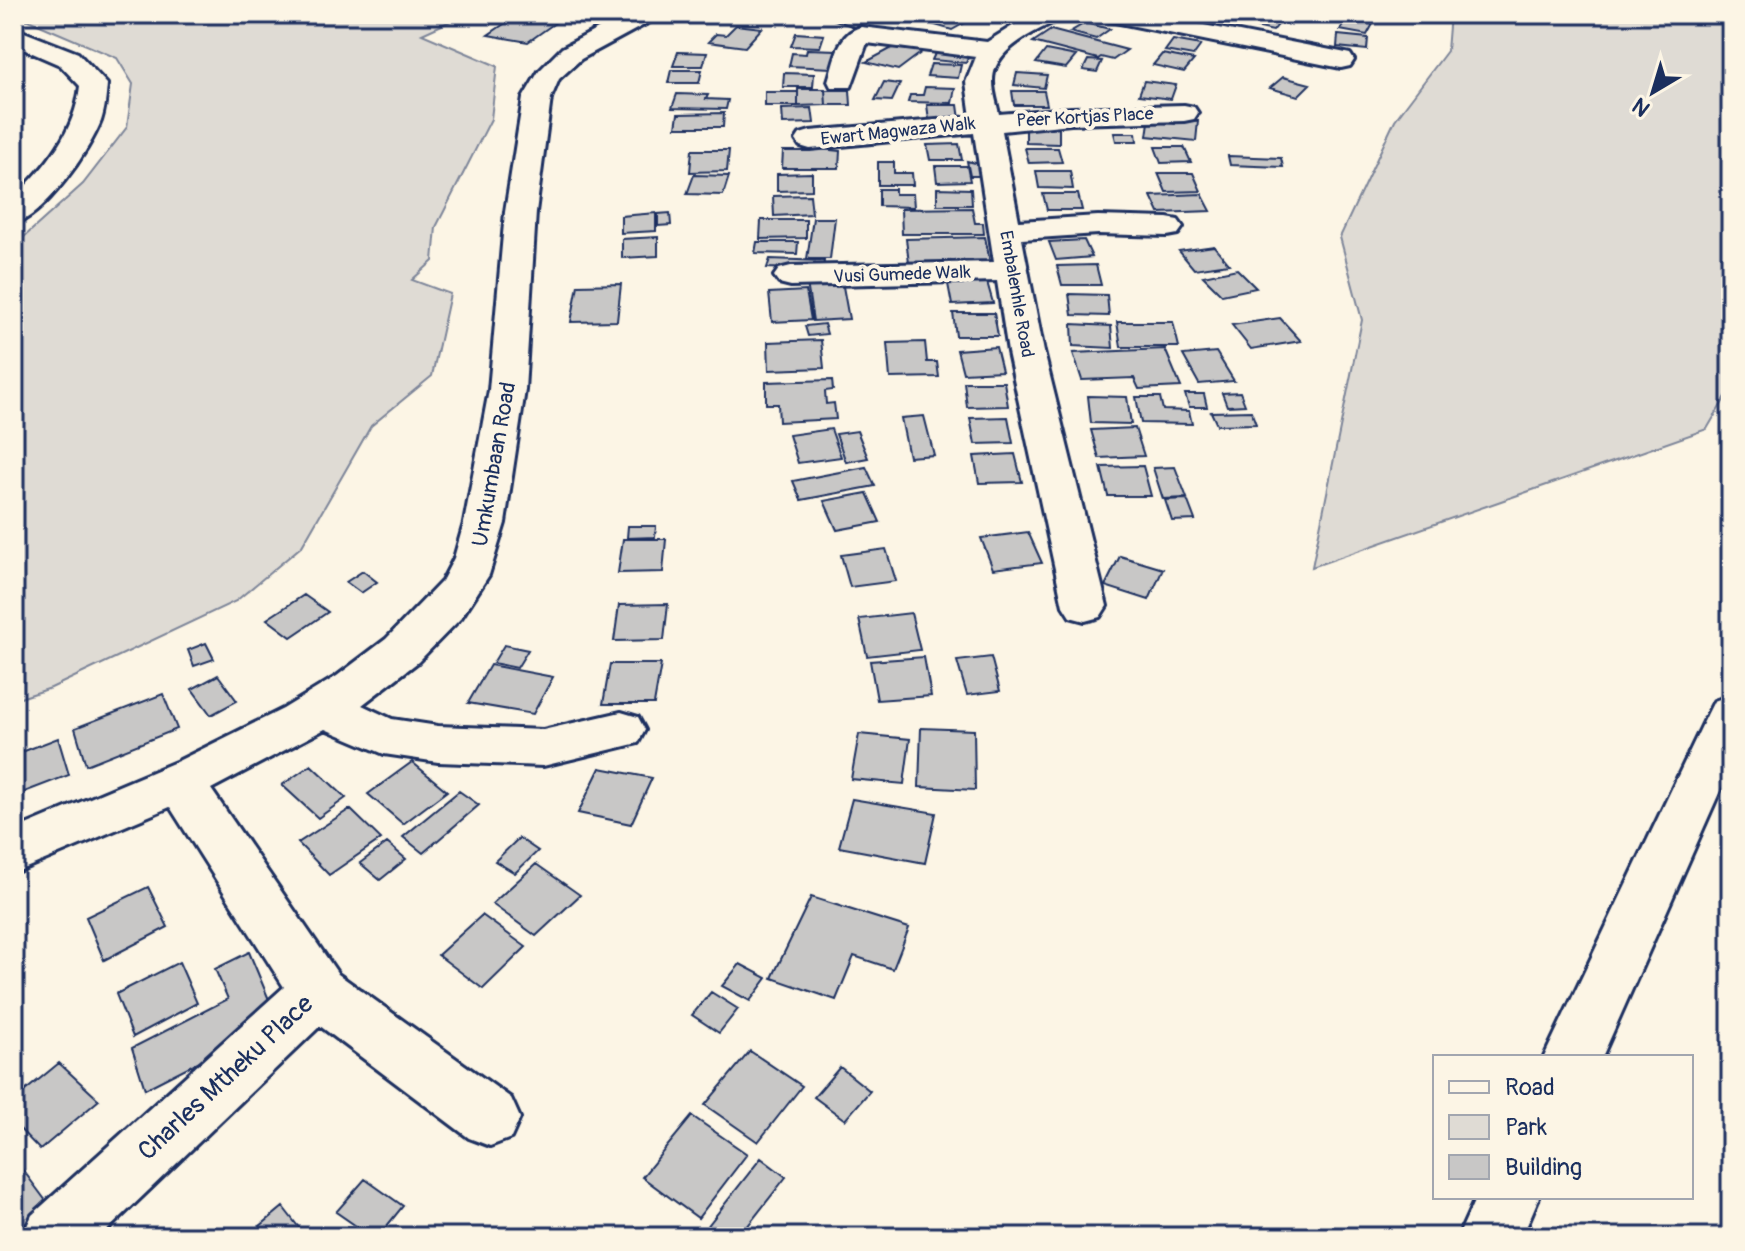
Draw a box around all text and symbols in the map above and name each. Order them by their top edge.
north arrow [1613,52,1693,132]
text: N [1627,91,1656,123]
street label: Peer Kortjas Place [1016,102,1154,133]
street label: Ewart Magwaza Walk [819,112,977,151]
street label: Embalenhle Road [994,229,1039,359]
street label: Vusi Gumede Walk [833,261,972,288]
street label: Umkumbaan Road [466,380,522,549]
street label: Charles Mtheku Place [131,988,320,1167]
legend [1433,1055,1693,1199]
text: Road [1505,1073,1555,1102]
text: Park [1505,1113,1547,1142]
text: Building [1505,1153,1582,1182]

